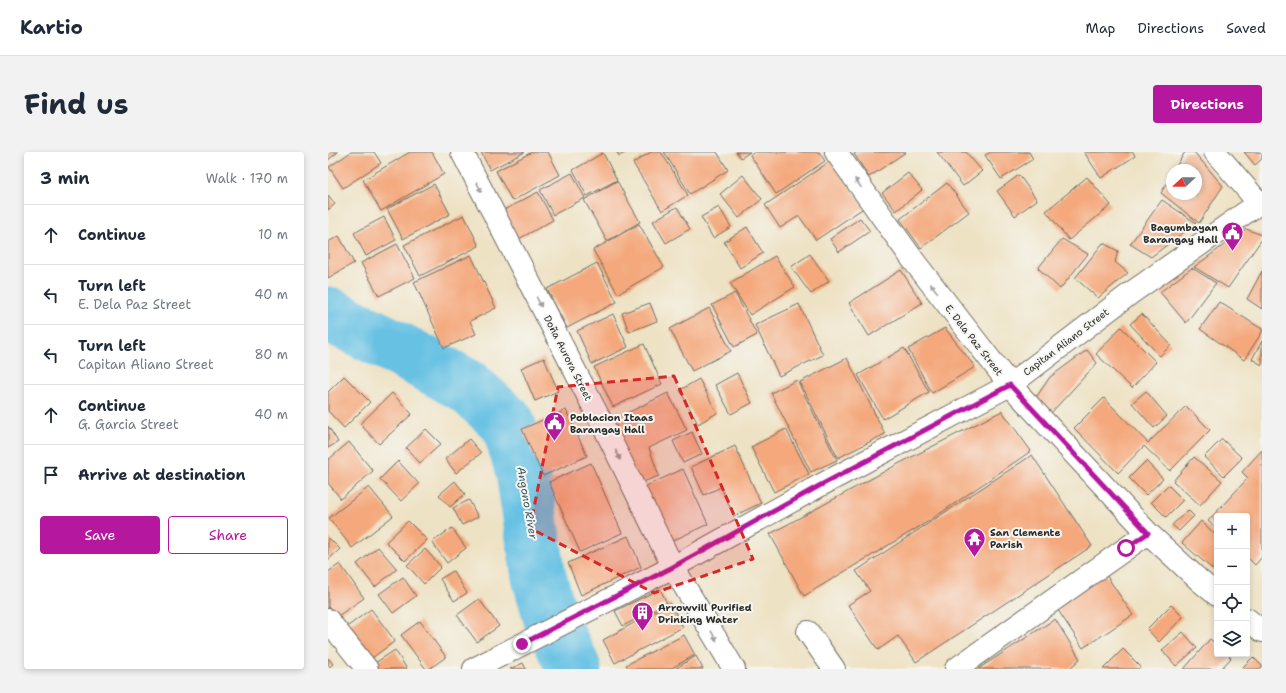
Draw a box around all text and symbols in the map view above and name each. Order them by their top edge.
text: Kartio [20,15,83,40]
text: Map [1086,19,1116,37]
text: Directions [1138,19,1204,37]
text: Saved [1226,19,1266,37]
text: Find us [24,85,129,123]
button: Directions [1153,85,1262,123]
north arrow [1166,164,1202,200]
text: 3 min [40,167,90,189]
text: Walk · 170 m [206,170,288,187]
one-way arrow [854,177,862,188]
one-way arrow [476,181,483,192]
public building icon: Bagumbayan Barangay Hall [1220,220,1246,253]
place label: Bagumbayan Barangay Hall [1143,221,1219,246]
icon: ahead [40,224,62,246]
text: Continue [78,225,146,245]
text: 10 m [258,226,288,243]
text: Turn left [78,276,146,296]
one-way arrow [931,283,939,293]
icon: left [40,284,62,306]
text: 40 m [254,286,288,303]
text: E. Dela Paz Street [78,296,191,313]
one-way arrow [536,296,542,308]
street label: E. Dela Paz Street [942,302,1006,378]
street label: Capitan Aliano Street [1020,305,1112,379]
street label: Doña Aurora Street [541,313,595,403]
text: Turn left [78,336,146,356]
icon: left [40,344,62,366]
text: 80 m [254,346,288,363]
text: Capitan Aliano Street [78,356,214,373]
text: Continue [78,396,146,416]
icon: ahead [40,404,62,426]
text: 40 m [254,406,288,423]
public building icon: Poblacion Itaas Barangay Hall [541,410,567,443]
place label: Poblacion Itaas Barangay Hall [570,411,653,436]
text: G. Garcia Street [78,416,179,433]
one-way arrow [615,449,621,461]
icon: arrive [40,464,62,486]
text: Arrive at destination [78,465,246,485]
water label: Angono River [513,466,541,541]
map controls [1214,513,1250,657]
button: + [1214,513,1250,549]
button: Save [40,516,160,554]
button: Share [168,516,288,554]
temple icon: San Clemente Parish [961,525,987,558]
place label: San Clemente Parish [990,526,1060,551]
route start [1117,539,1135,557]
button: − [1214,549,1250,585]
button: locate [1214,585,1250,621]
building icon: Arrowvill Purified Drinking Water [630,600,656,633]
place label: Arrowvill Purified Drinking Water [658,601,752,626]
button: layers [1214,621,1250,657]
one-way arrow [710,631,718,641]
route end [513,635,531,653]

